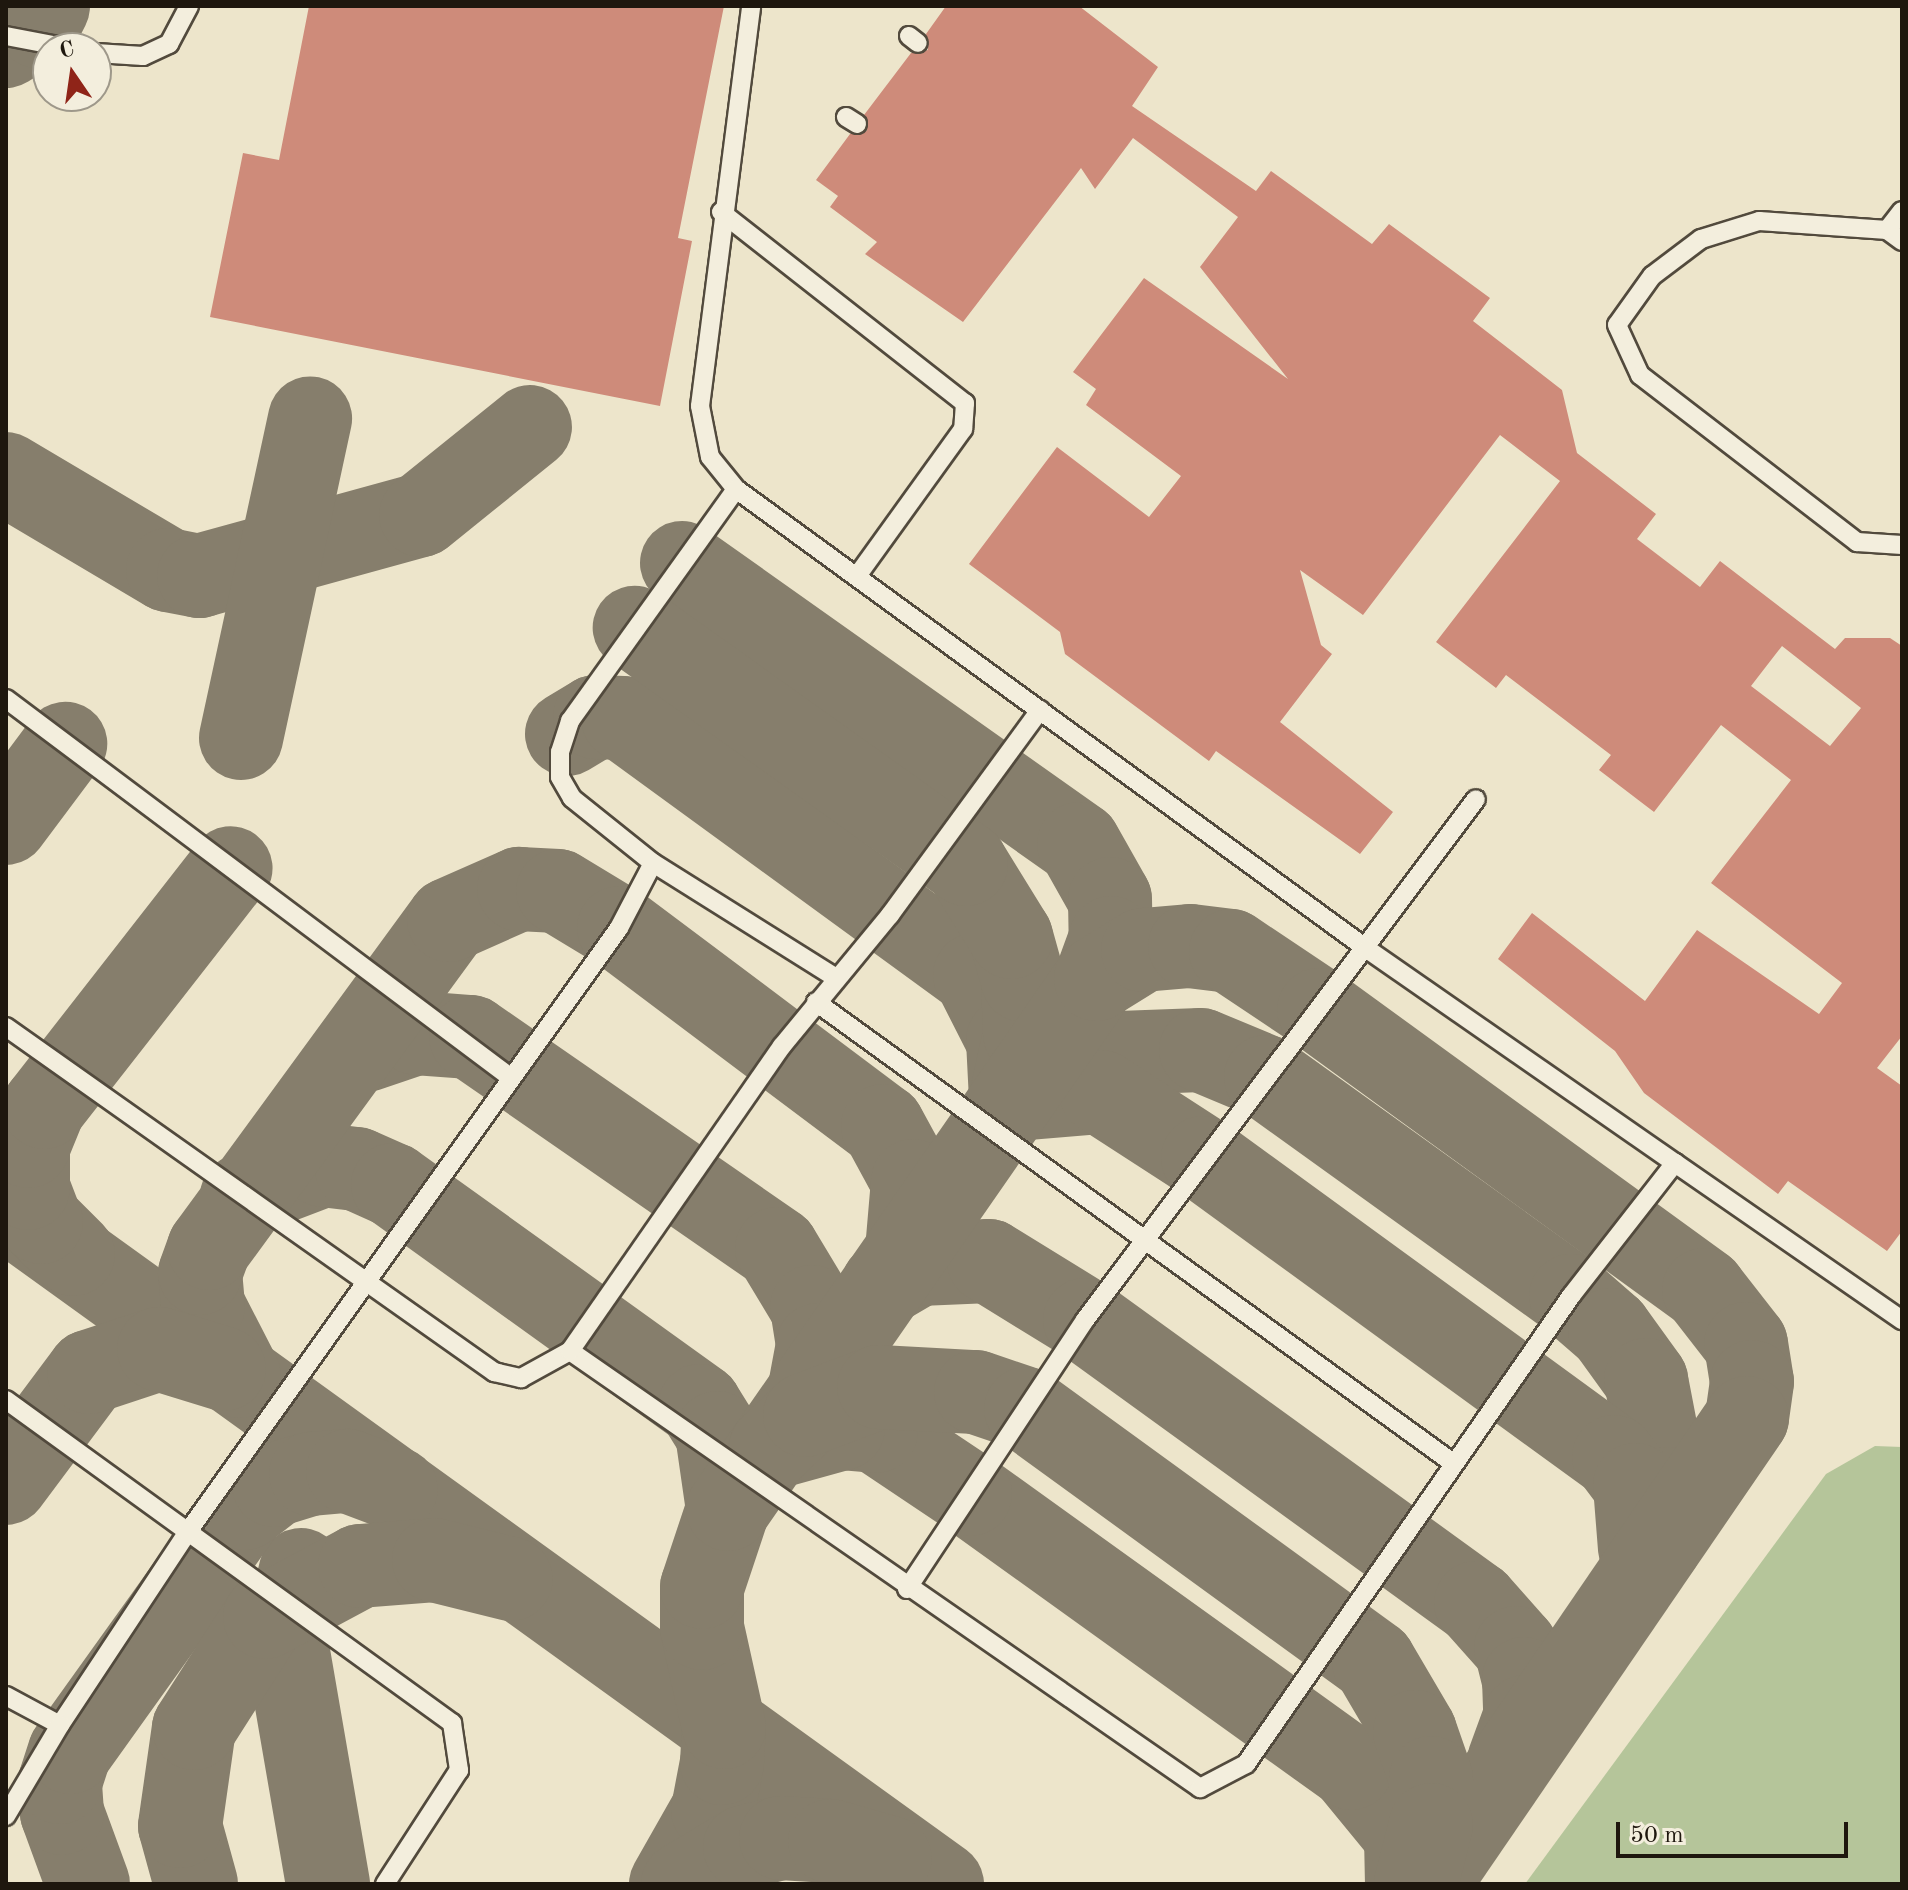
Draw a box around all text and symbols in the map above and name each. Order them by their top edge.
north arrow [32,32,112,112]
text: С [57,38,77,63]
scale bar [1620,1806,1852,1856]
text: 50 m [1630,1824,1684,1848]

